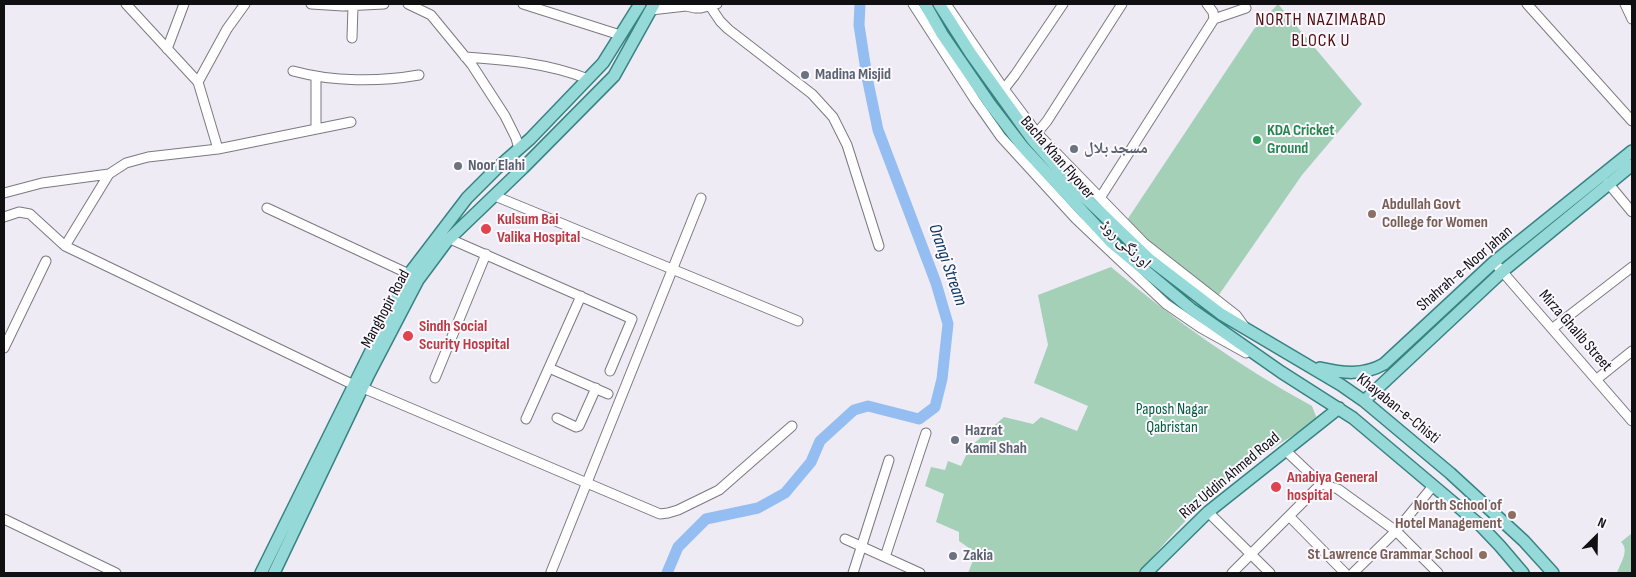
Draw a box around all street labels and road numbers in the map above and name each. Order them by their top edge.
street label: Bacha Khan Flyover [1016,113,1098,203]
street label: اورنگی روڈ [1095,216,1155,274]
street label: Shahrah-e-Noor Jahan [1413,222,1517,316]
street label: Manghopir Road [357,267,415,351]
street label: Mirza Ghalib Street [1534,286,1616,376]
street label: Khayaban-e-Chisti [1353,370,1443,448]
street label: Riaz Uddin Ahmed Road [1176,428,1284,524]

